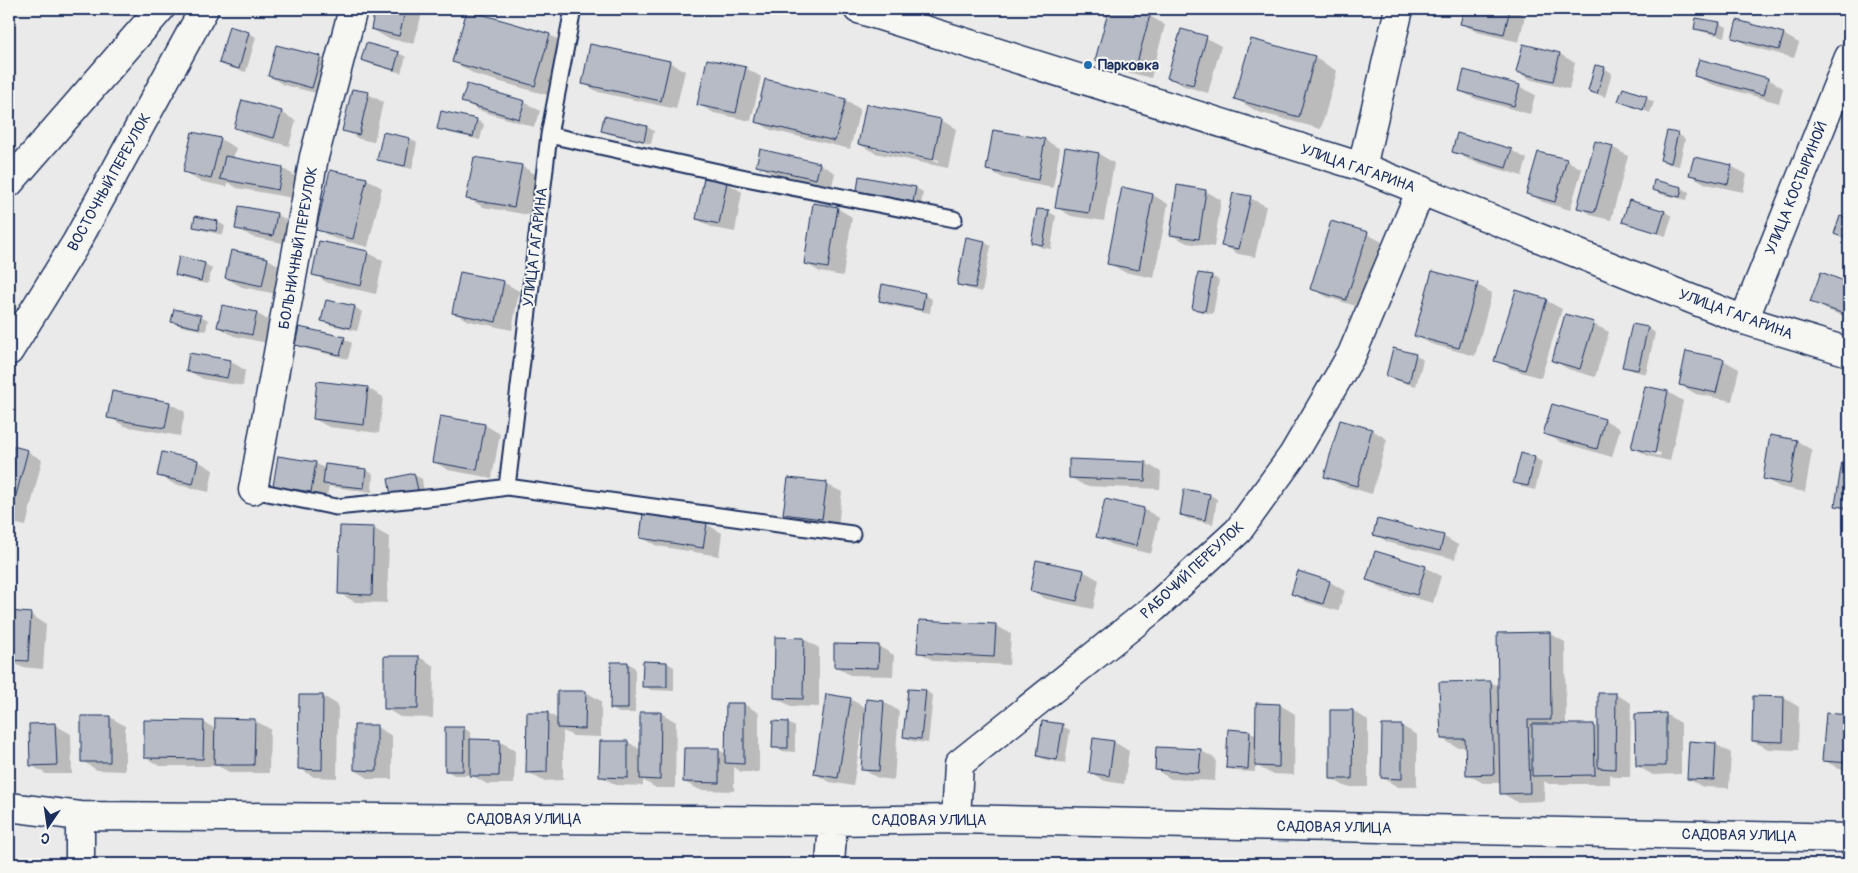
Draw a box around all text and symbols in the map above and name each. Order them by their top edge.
place label: Парковка [1098,56,1159,75]
marker: Парковка [1082,59,1094,71]
street label: ВОСТОЧНЫЙ ПЕРЕУЛОК [64,110,155,255]
street label: УЛИЦА КОСТЫРИНОЙ [1761,119,1832,257]
street label: УЛИЦА ГАГАРИНА [1298,140,1418,197]
street label: БОЛЬНИЧНЫЙ ПЕРЕУЛОК [275,165,322,331]
street label: УЛИЦА ГАГАРИНА [519,186,552,308]
street label: УЛИЦА ГАГАРИНА [1676,285,1796,344]
street label: РАБОЧИЙ ПЕРЕУЛОК [1137,518,1248,623]
north arrow [22,800,72,850]
street label: САДОВАЯ УЛИЦА [466,810,582,829]
street label: САДОВАЯ УЛИЦА [871,811,987,830]
street label: САДОВАЯ УЛИЦА [1276,817,1392,838]
street label: САДОВАЯ УЛИЦА [1681,825,1797,846]
text: С [39,829,51,847]

